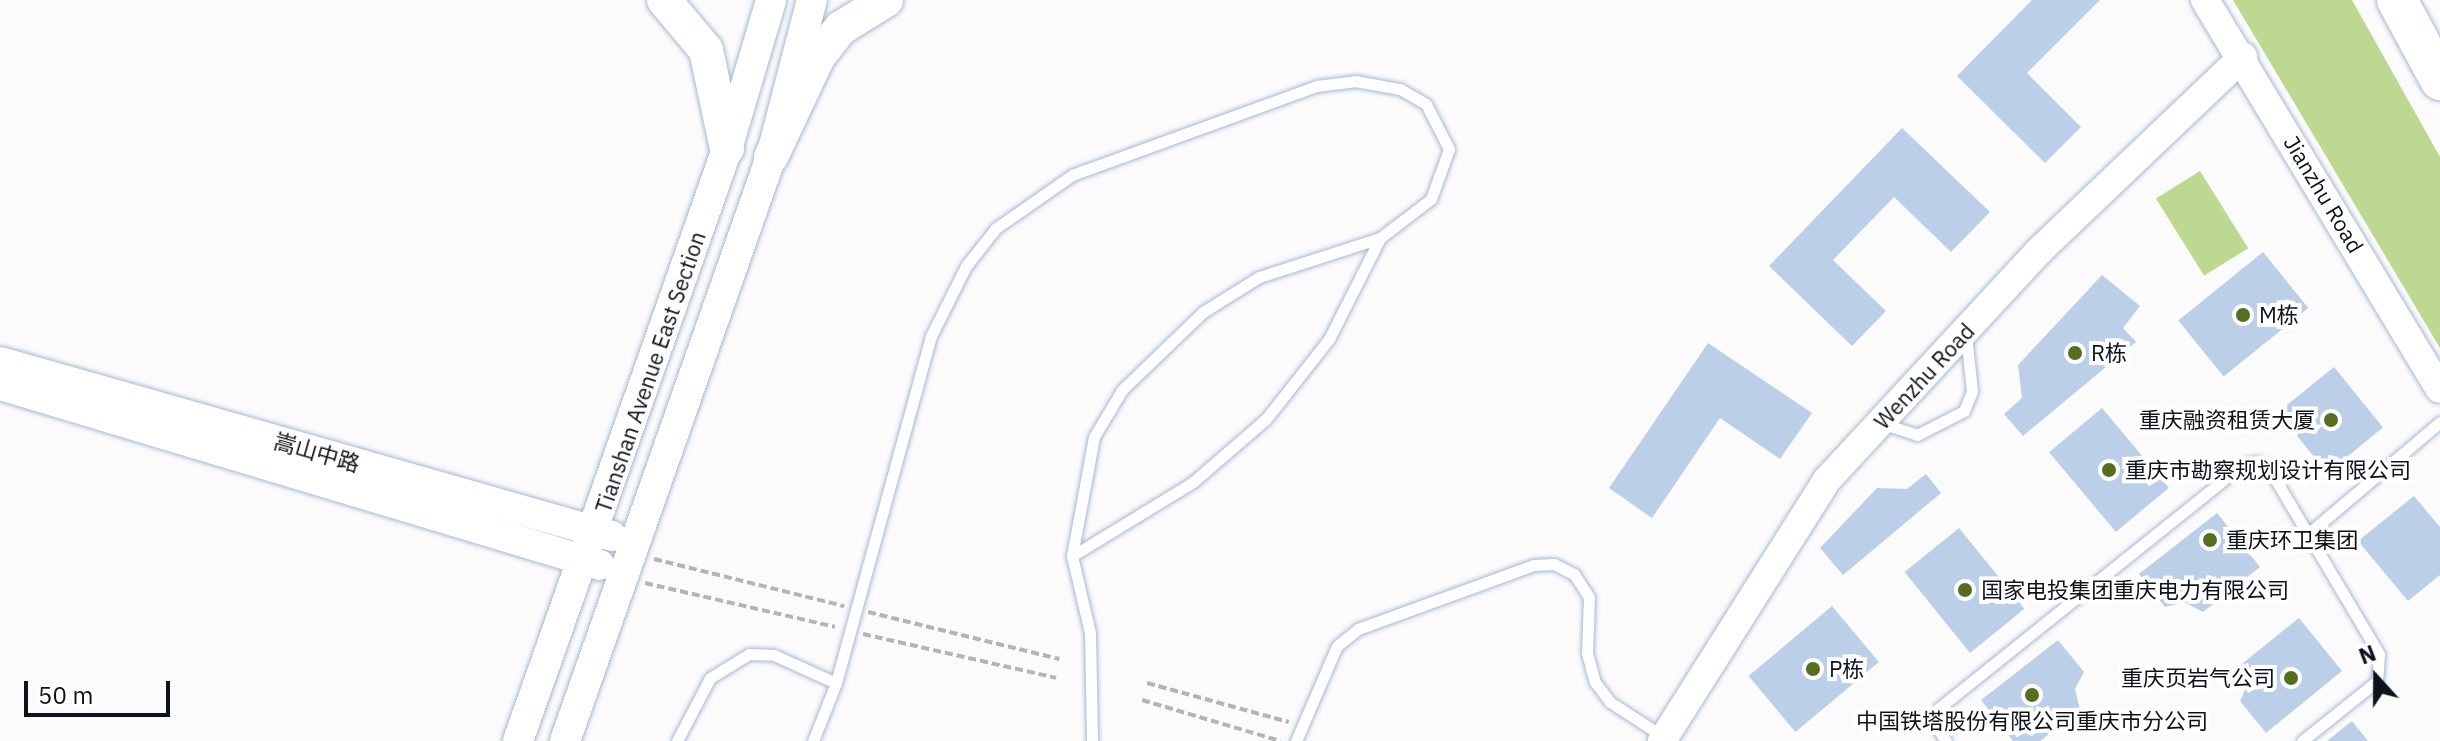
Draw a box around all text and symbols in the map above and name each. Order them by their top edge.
street label: Jianzhu Road [2279,131,2369,257]
street label: Tianshan Avenue East Section [589,228,711,516]
place label: M栋 [2259,302,2299,328]
marker: M栋 [2234,306,2252,324]
street label: Wenzhu Road [1868,318,1980,434]
place label: R栋 [2091,340,2127,366]
marker: R栋 [2066,344,2084,362]
place label: 重庆融资租赁大厦 [2139,407,2315,433]
marker: 重庆融资租赁大厦 [2322,411,2340,429]
street label: 嵩山中路 [271,427,363,477]
place label: 重庆市勘察规划设计有限公司 [2125,457,2411,483]
marker: 重庆市勘察规划设计有限公司 [2100,461,2118,479]
place label: 重庆环卫集团 [2226,527,2358,553]
marker: 重庆环卫集团 [2201,531,2219,549]
place label: 国家电投集团重庆电力有限公司 [1981,577,2289,603]
marker: 国家电投集团重庆电力有限公司 [1956,581,1974,599]
north arrow [2336,637,2416,717]
text: N [2355,638,2380,671]
place label: P栋 [1829,656,1864,682]
marker: P栋 [1804,660,1822,678]
scale bar [28,665,174,715]
place label: 重庆页岩气公司 [2121,665,2275,691]
marker: 重庆页岩气公司 [2282,669,2300,687]
text: 50 m [38,679,93,711]
marker: 中国铁塔股份有限公司重庆市分公司 [2023,686,2041,704]
place label: 中国铁塔股份有限公司重庆市分公司 [1856,708,2208,734]

